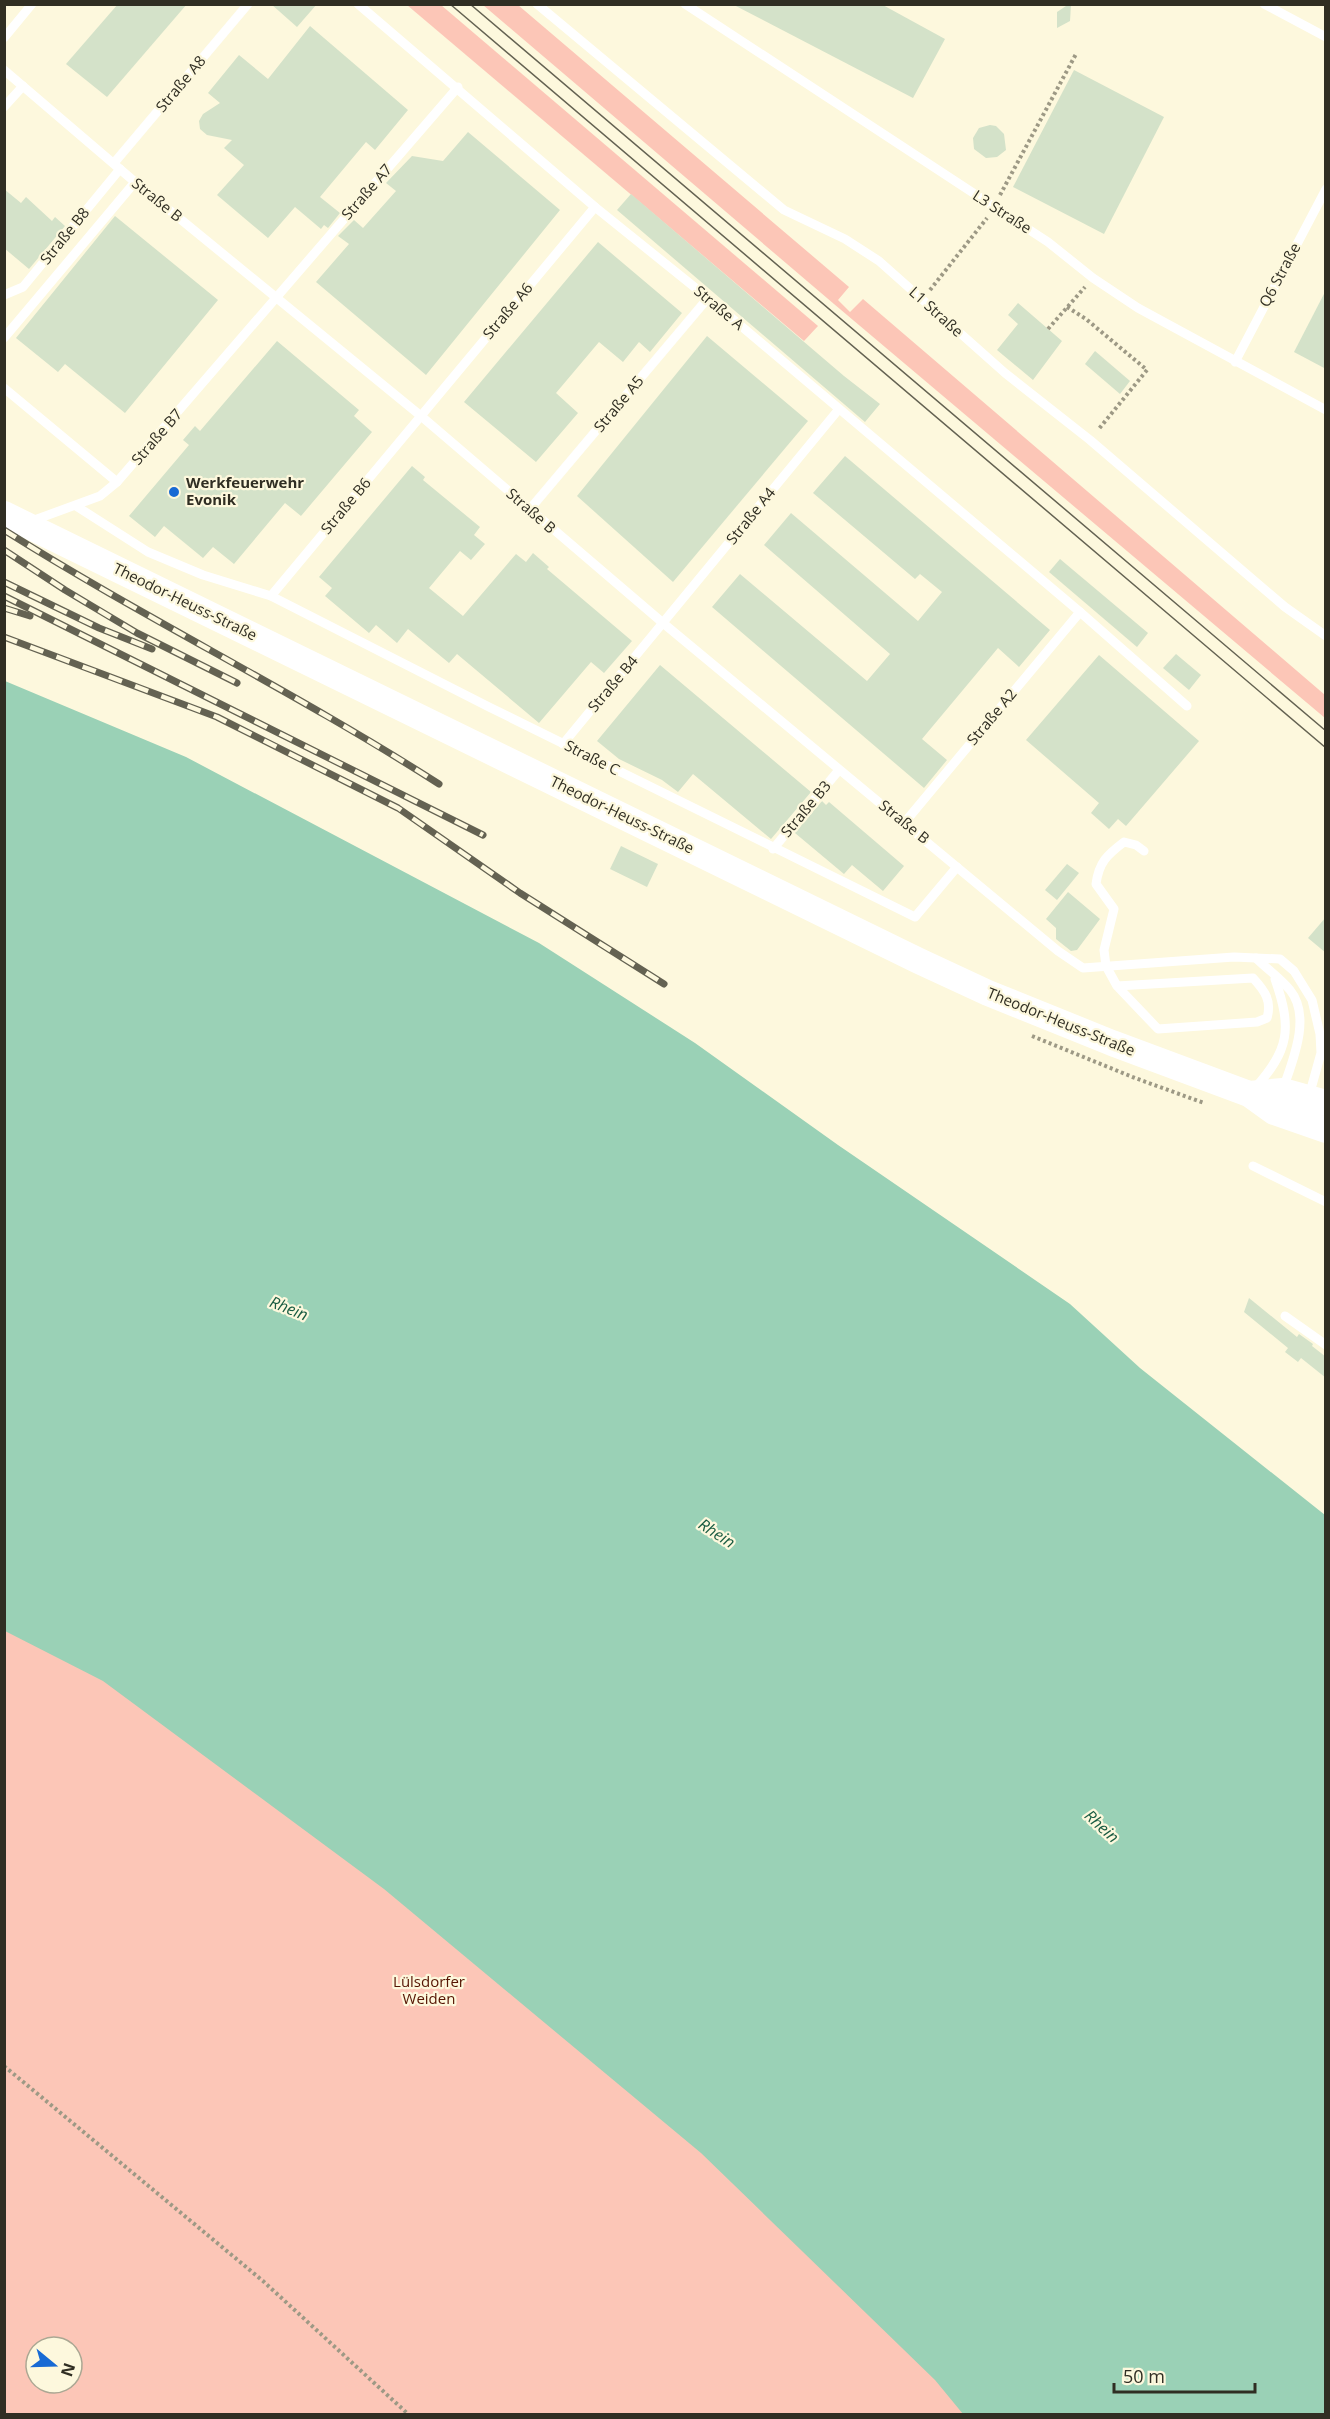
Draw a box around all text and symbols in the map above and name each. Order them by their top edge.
street label: Straße A8 [151,51,210,116]
street label: Straße A7 [336,159,396,223]
street label: Straße B [128,173,187,226]
street label: L3 Straße [969,185,1036,238]
street label: Straße B8 [35,203,93,268]
street label: Q6 Straße [1254,239,1304,310]
street label: Straße A6 [478,278,537,343]
street label: Straße A [691,281,749,334]
street label: L1 Straße [905,282,968,341]
street label: Straße A5 [589,371,648,436]
street label: Straße B7 [126,404,186,469]
place label: Werkfeuerwehr Evonik [186,472,304,509]
street label: Straße B6 [316,473,375,538]
street label: Straße A4 [721,482,780,548]
street label: Straße B [503,483,561,537]
marker: Werkfeuerwehr Evonik [167,485,181,499]
street label: Theodor-Heuss-Straße [110,558,261,645]
street label: Straße B4 [583,651,642,716]
street label: Straße A2 [962,684,1021,749]
street label: Straße C [562,735,623,779]
street label: Theodor-Heuss-Straße [547,771,698,858]
street label: Straße B3 [776,776,835,841]
street label: Straße B [875,795,934,848]
street label: Theodor-Heuss-Straße [985,982,1138,1060]
water label: Rhein [267,1290,311,1326]
water label: Rhein [694,1513,740,1553]
water label: Rhein [1080,1804,1124,1848]
park label: Lülsdorfer Weiden [393,1971,465,2008]
north arrow [24,2335,84,2395]
scale bar [1114,2356,1255,2394]
text: N [56,2360,81,2380]
text: 50 m [1123,2364,1165,2388]

